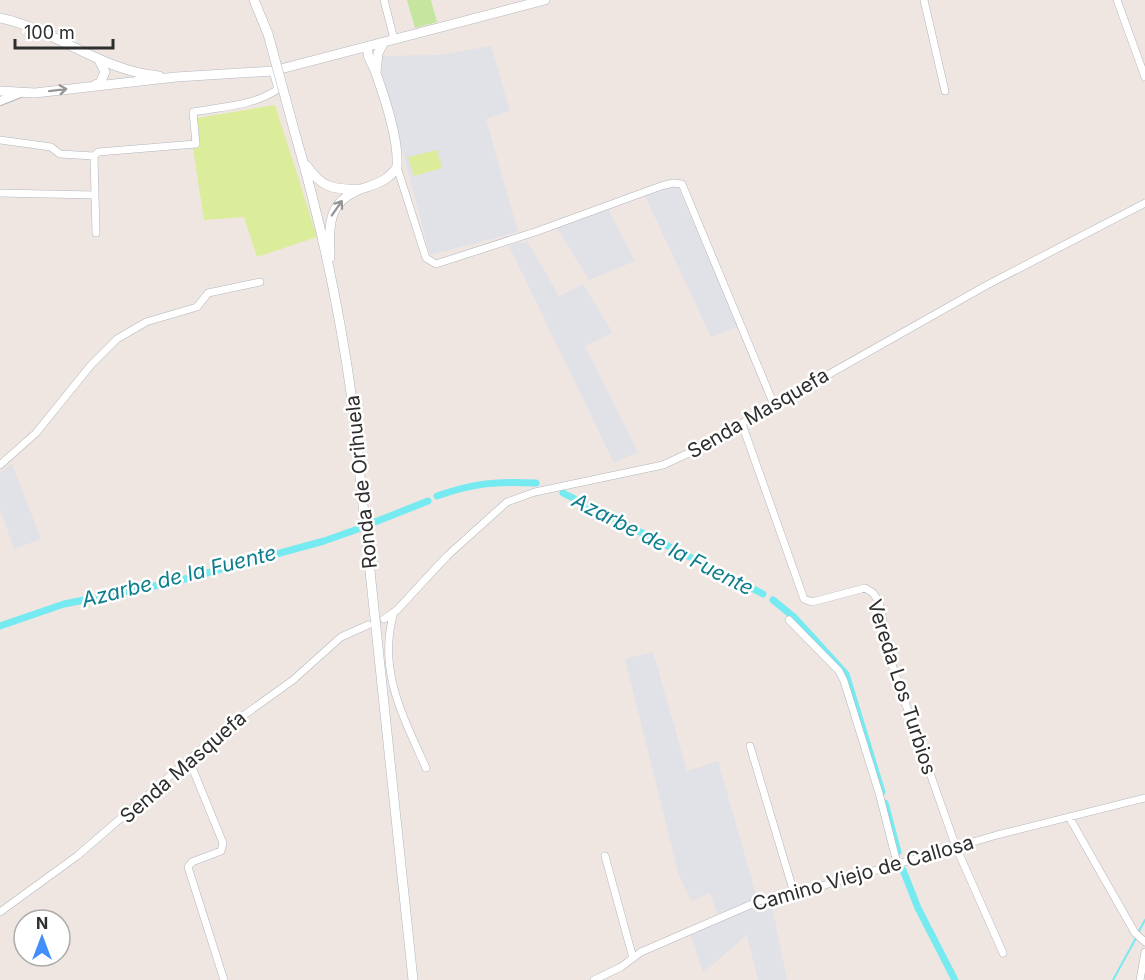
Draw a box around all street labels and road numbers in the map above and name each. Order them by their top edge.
street label: Senda Masquefa [683,363,833,463]
street label: Ronda de Orihuela [340,394,382,570]
street label: Vereda Los Turbios [862,596,942,778]
street label: Senda Masquefa [115,706,251,828]
street label: Camino Viejo de Callosa [750,830,976,916]

